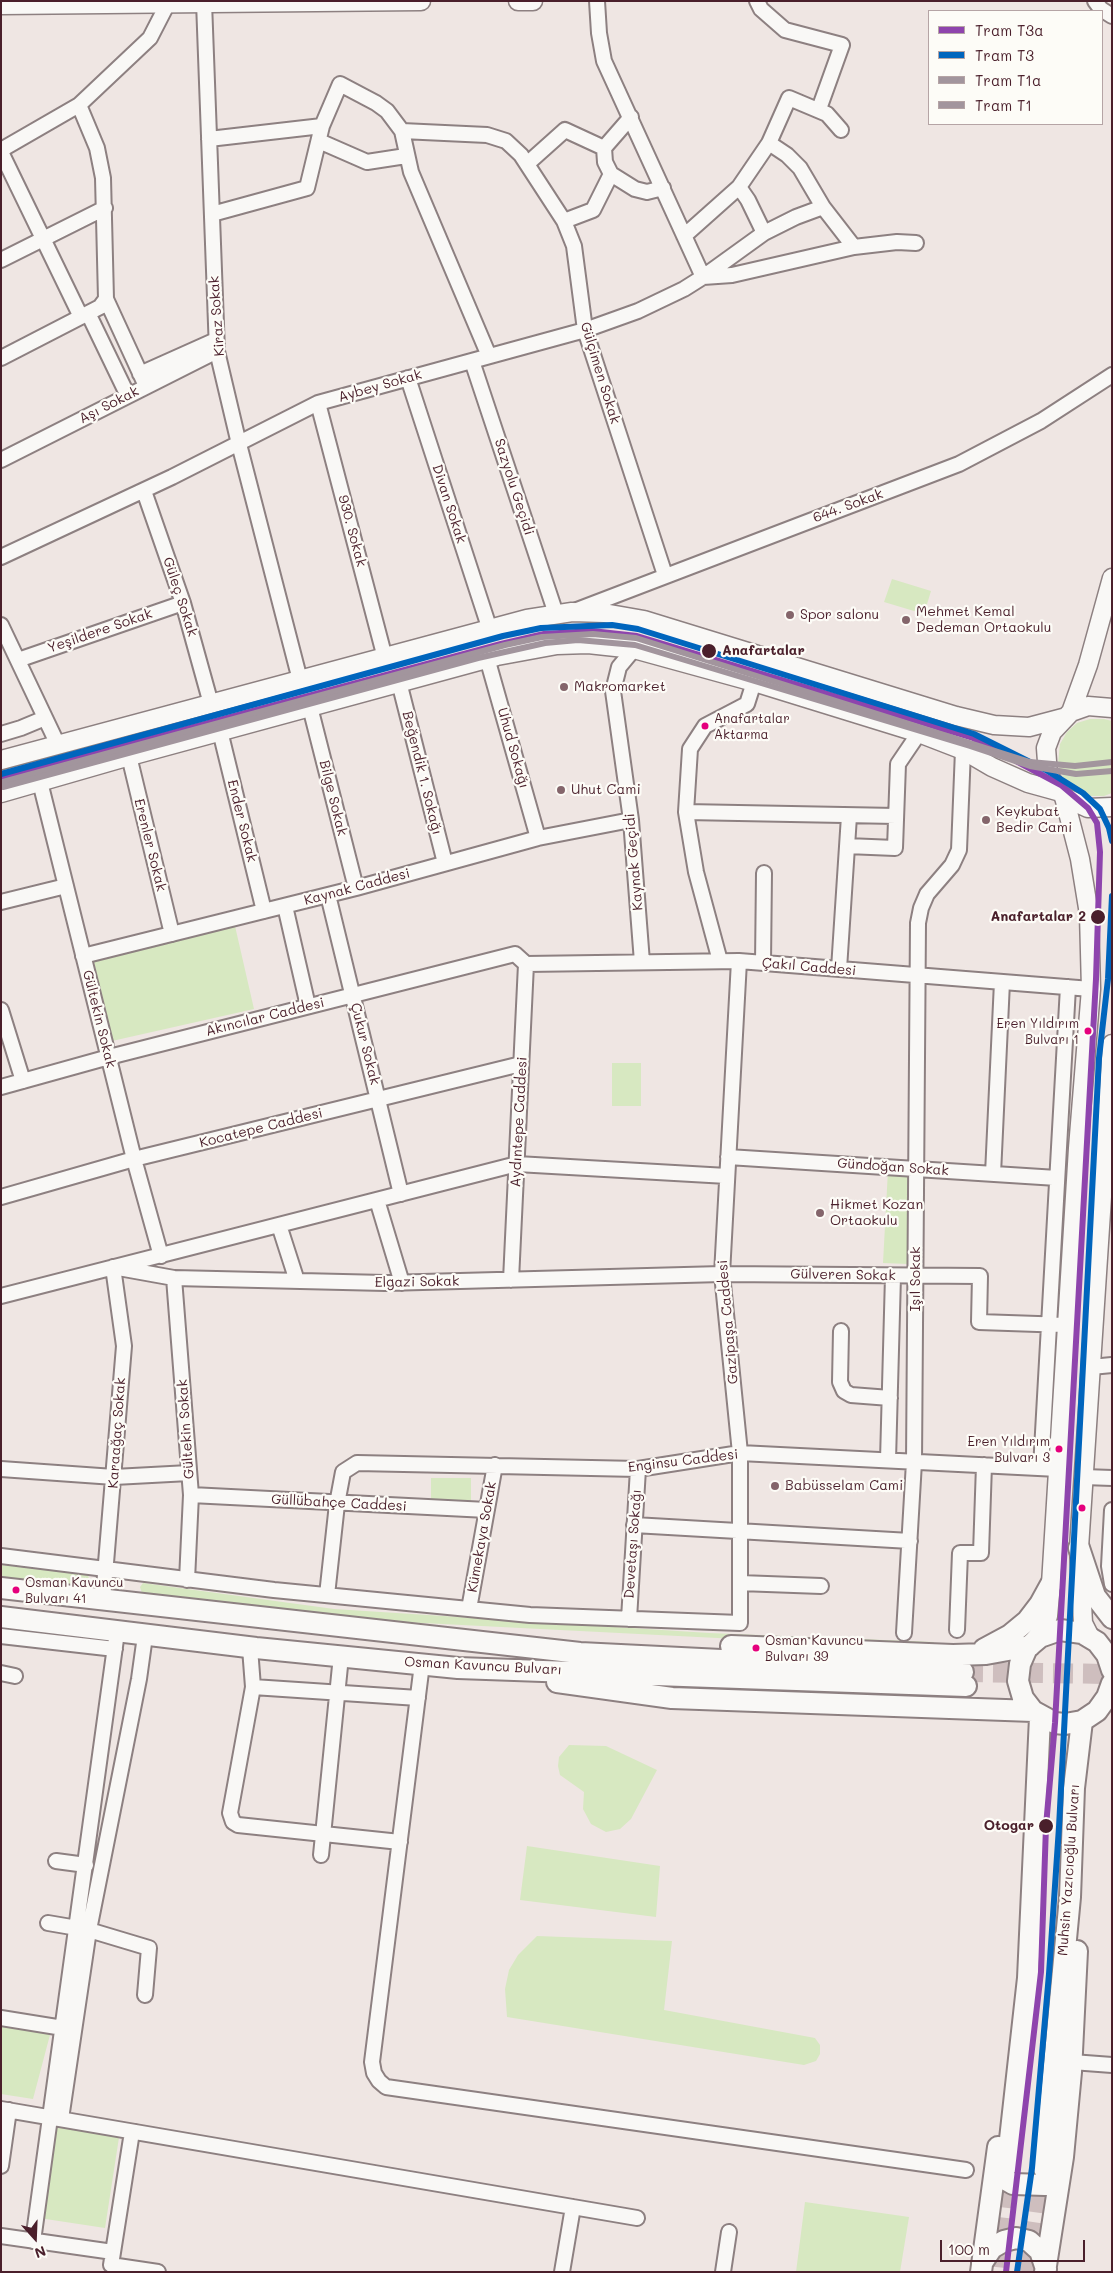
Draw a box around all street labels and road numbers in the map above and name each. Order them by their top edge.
street label: Kiraz Sokak [206,275,228,357]
street label: Gülçimen Sokak [576,320,624,426]
street label: Aybey Sokak [336,366,424,406]
street label: Aşı Sokak [76,383,142,427]
street label: Sazyolu Geçidi [491,437,537,537]
street label: Divan Sokak [428,462,470,546]
street label: 644. Sokak [811,486,885,526]
street label: 930. Sokak [334,493,370,569]
street label: Güleç Sokak [159,555,201,639]
street label: Yeşildere Sokak [45,605,155,657]
street label: Uhud Sokağı [493,706,533,790]
street label: Beğendik 1. Sokağı [399,709,445,837]
street label: Bilge Sokak [315,758,351,838]
street label: Ender Sokak [224,778,260,864]
street label: Erenler Sokak [130,797,170,893]
street label: Kaynak Geçidi [621,813,647,911]
street label: Kaynak Caddesi [302,865,412,909]
street label: Çakıl Caddesi [761,955,857,979]
street label: Gültekin Sokak [79,968,119,1070]
street label: Akıncılar Caddesi [204,994,326,1040]
street label: Çukur Sokak [347,1001,383,1087]
street label: Aydıntepe Caddesi [507,1056,531,1188]
street label: Kocatepe Caddesi [198,1105,324,1151]
street label: Gündoğan Sokak [837,1155,949,1179]
street label: Işıl Sokak [908,1246,924,1312]
street label: Gazipaşa Caddesi [714,1259,742,1385]
street label: Gülveren Sokak [790,1266,896,1284]
street label: Elgazi Sokak [375,1273,459,1291]
street label: Karaağaç Sokak [105,1377,129,1489]
street label: Gültekin Sokak [174,1378,198,1480]
street label: Enginsu Caddesi [627,1446,739,1476]
street label: Kümekaya Sokak [464,1480,500,1594]
street label: Devetaşı Sokağı [621,1489,645,1599]
street label: Güllübahçe Caddesi [271,1491,407,1515]
street label: Osman Kavuncu Bulvarı [404,1653,562,1679]
street label: Muhsin Yazıcıoğlu Bulvarı [1055,1784,1083,1956]

